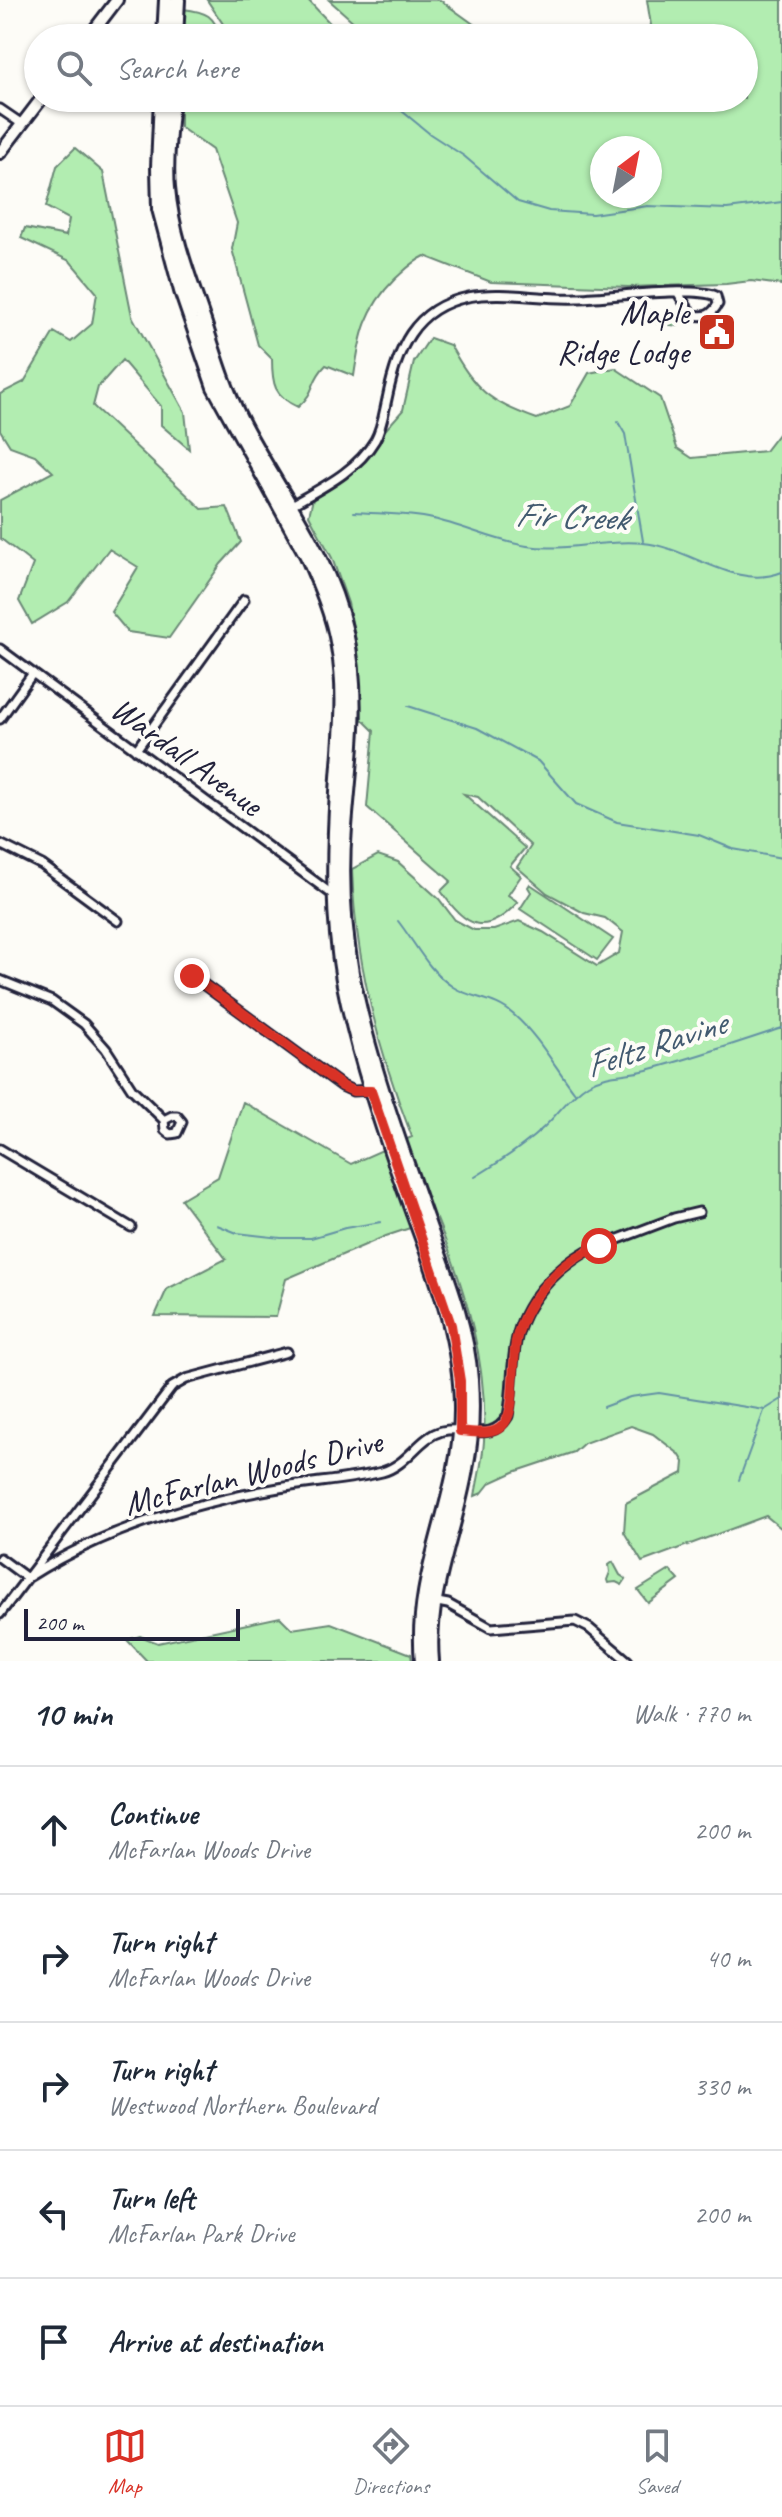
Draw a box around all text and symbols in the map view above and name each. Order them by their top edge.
search box [24,24,758,112]
icon: search [52,46,96,90]
text: Search here [116,49,238,87]
north arrow [590,136,662,208]
place label: Maple Ridge Lodge [557,291,692,373]
public building icon: Maple Ridge Lodge [696,311,738,353]
water label: Fir Creek [514,491,635,541]
street label: Wardall Avenue [103,687,273,826]
route end [174,958,210,994]
water label: Feltz Ravine [579,998,736,1088]
route start [581,1228,617,1264]
street label: McFarlan Woods Drive [120,1419,388,1525]
scale bar [24,1605,240,1641]
text: 200 m [36,1609,83,1637]
text: 10 min [32,1692,112,1735]
text: Walk · 770 m [633,1697,750,1730]
text: Continue [108,1795,198,1833]
icon: ahead [32,1808,76,1852]
text: 200 m [694,1814,750,1847]
text: McFarlan Woods Drive [108,1833,310,1866]
text: Turn right [108,1923,213,1961]
icon: right [32,1936,76,1980]
text: 40 m [706,1942,750,1975]
text: McFarlan Woods Drive [108,1961,310,1994]
text: Turn right [108,2051,213,2089]
icon: right [32,2064,76,2108]
text: 330 m [694,2070,750,2103]
text: Westwood Northern Boulevard [108,2089,376,2122]
text: Turn left [108,2179,195,2217]
icon: left [32,2192,76,2236]
text: 200 m [694,2198,750,2231]
text: McFarlan Park Drive [108,2217,294,2250]
icon: arrive [32,2320,76,2364]
text: Arrive at destination [108,2323,323,2361]
tab: Map [103,2424,147,2500]
tab: Directions [353,2424,429,2500]
tab: Saved [635,2424,679,2500]

